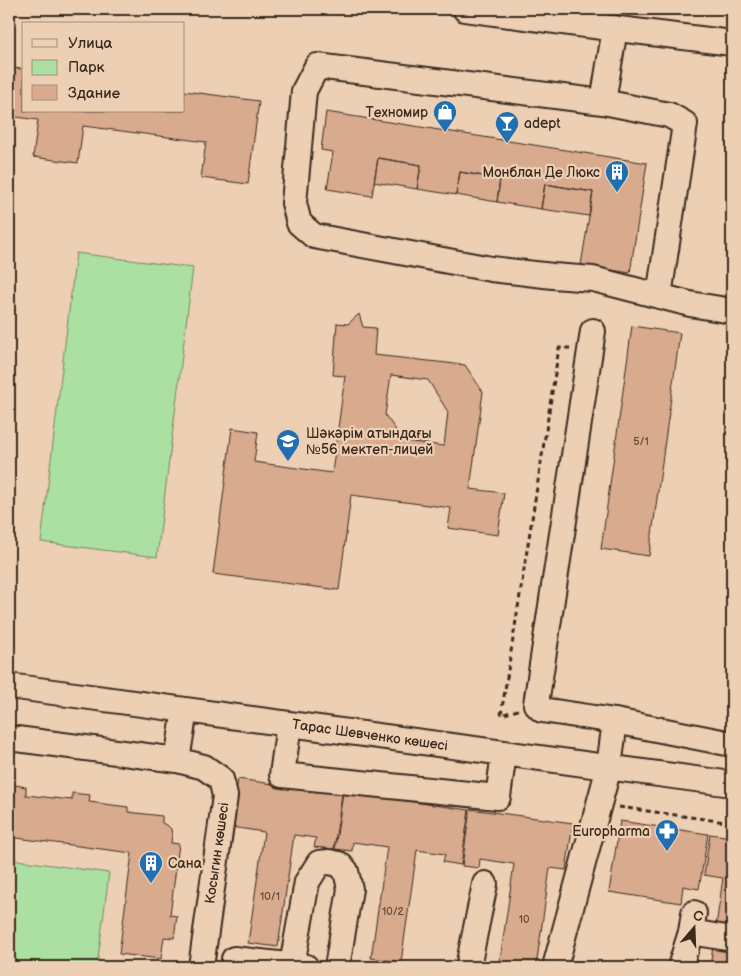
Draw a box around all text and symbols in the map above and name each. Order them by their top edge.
legend [22,22,185,112]
text: Улица [68,34,113,53]
text: Парк [68,58,105,77]
text: Здание [68,84,120,103]
shop icon: Техномир [432,99,458,133]
place label: Техномир [366,104,428,121]
bar icon: adept [494,110,520,144]
place label: adept [524,115,561,132]
building icon: Монблан Де Люкс [604,159,630,193]
place label: Монблан Де Люкс [483,164,600,181]
place label: Шәкәрім атындағы №56 мектеп-лицей [306,425,433,458]
school or university icon: Шәкәрім атындағы №56 мектеп-лицей [275,428,301,462]
house number: 5/1 [633,435,649,448]
street label: Тарас Шевченко көшесі [291,716,449,754]
street label: Косыгин көшесі [201,801,233,905]
pharmacy icon: Europharma [654,818,680,852]
place label: Europharma [572,823,650,840]
building icon: Сана [138,850,164,884]
place label: Сана [168,855,203,872]
house number: 10/1 [260,890,280,903]
north arrow [668,904,718,954]
house number: 10/2 [382,905,405,918]
text: С [691,907,706,926]
house number: 10 [519,913,530,926]

